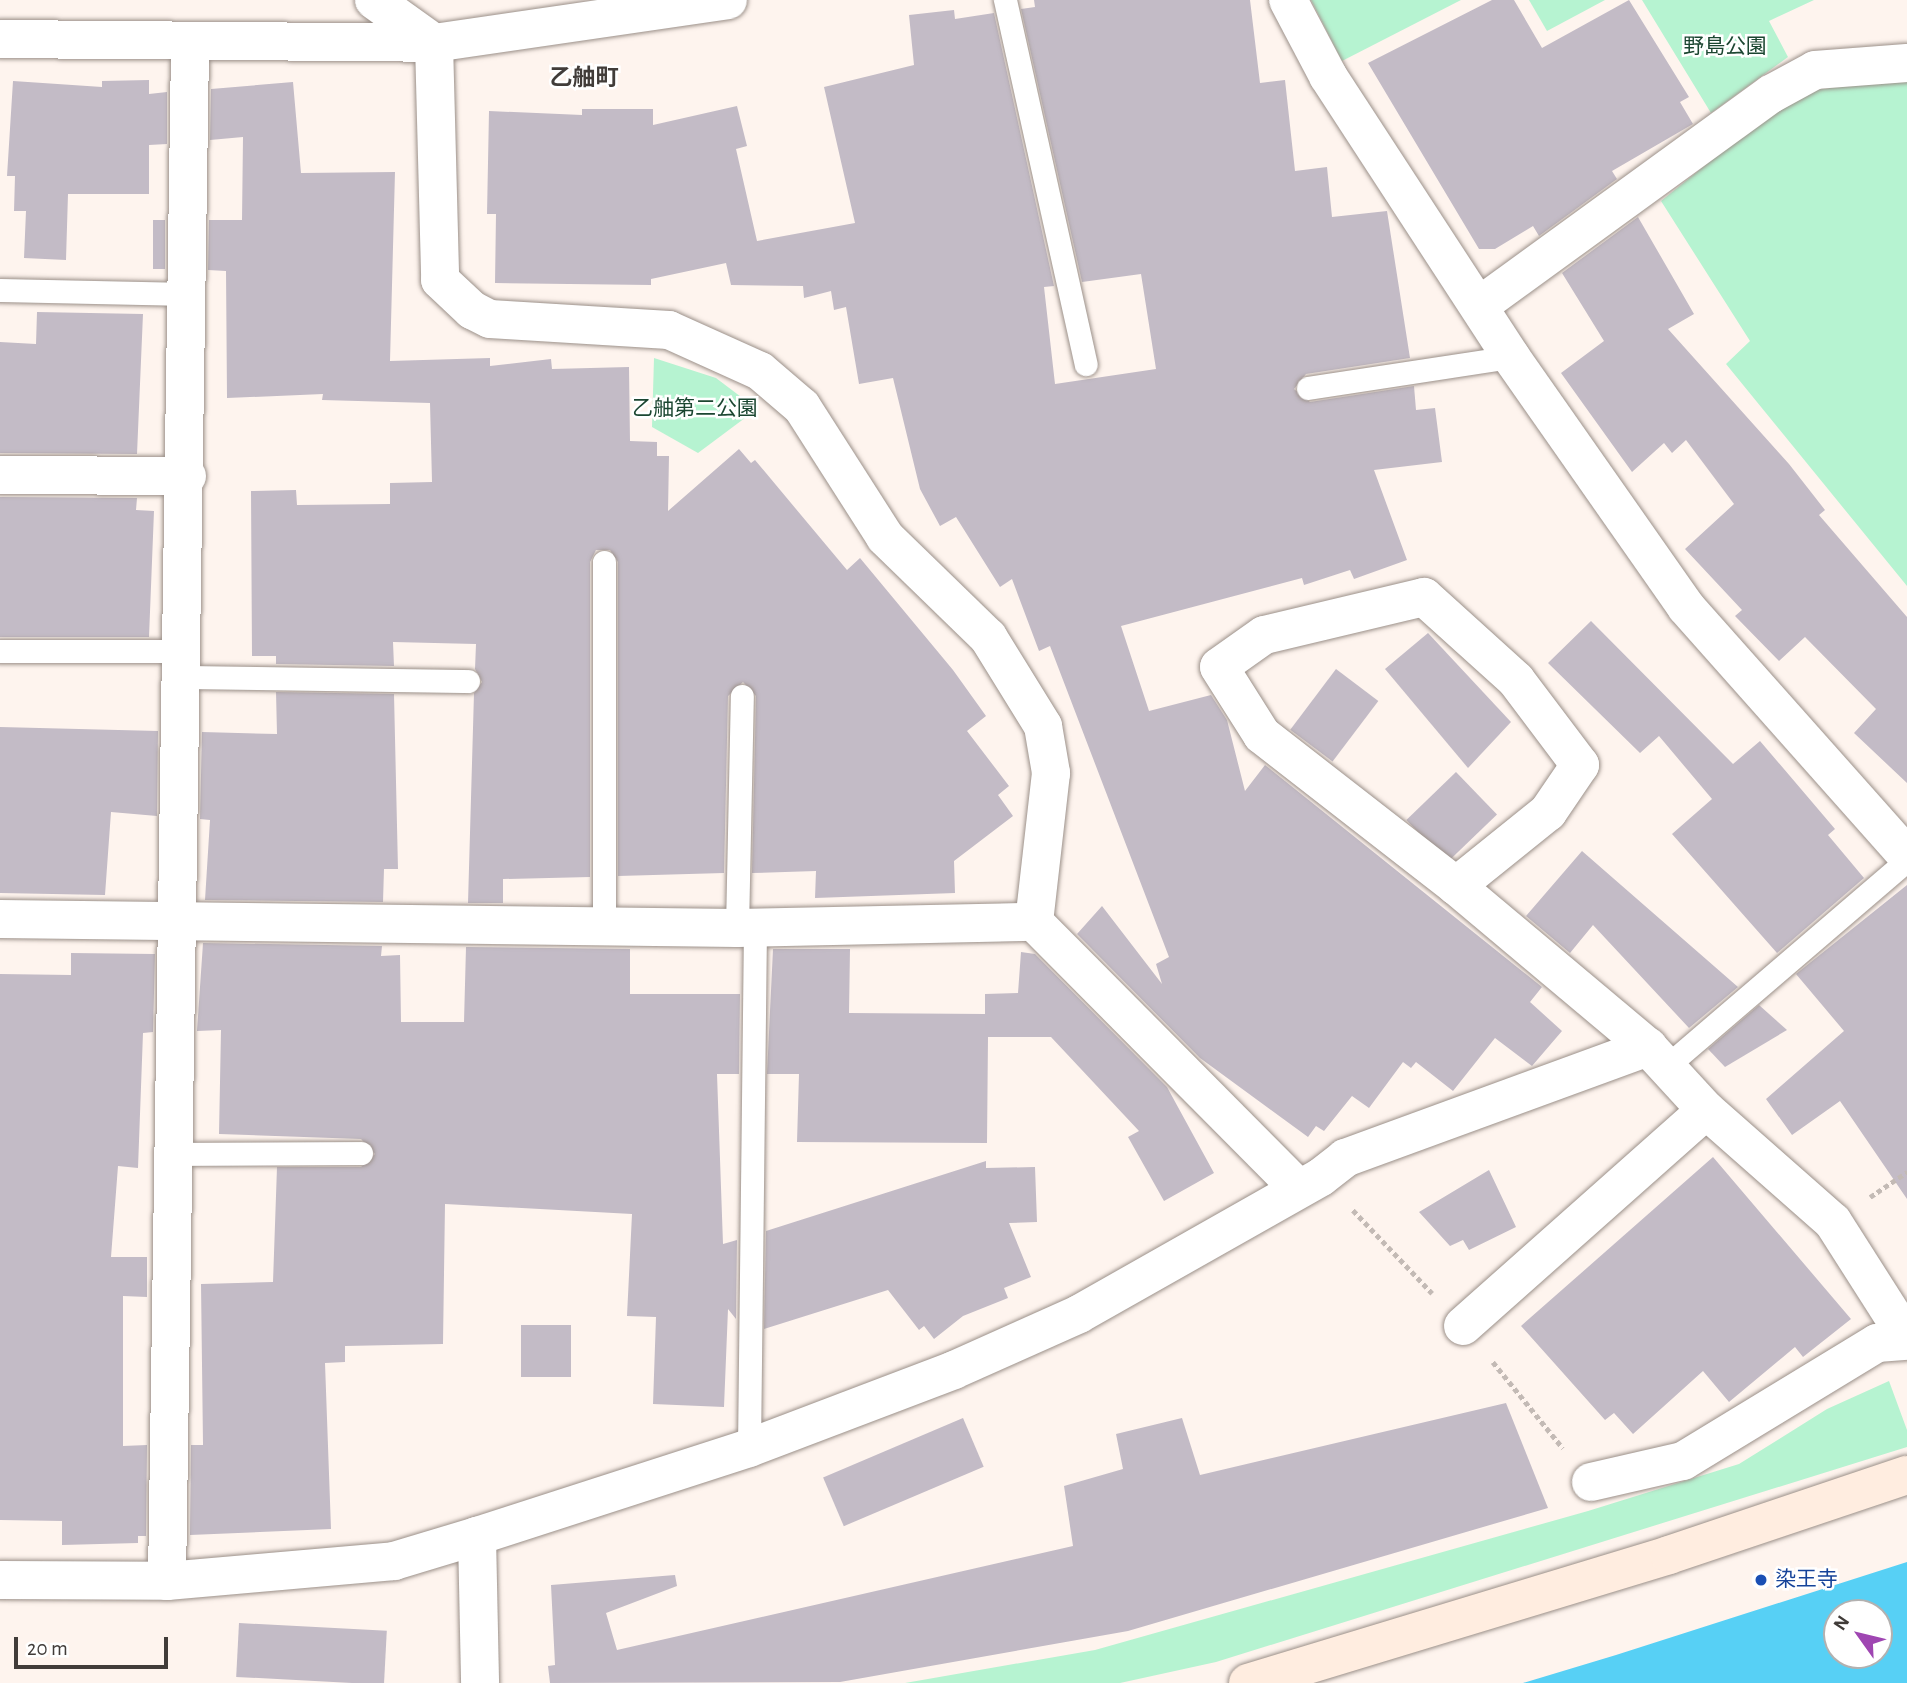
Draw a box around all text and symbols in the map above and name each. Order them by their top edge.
park label: 野島公園 [1683,34,1767,60]
district label: 乙舳町 [550,65,618,93]
park label: 乙舳第二公園 [632,396,758,422]
place label: 染王寺 [1775,1567,1838,1593]
marker: 染王寺 [1753,1572,1769,1588]
north arrow [1823,1599,1893,1669]
text: N [1830,1612,1853,1634]
scale bar [18,1624,172,1668]
text: 20 m [27,1638,68,1659]

